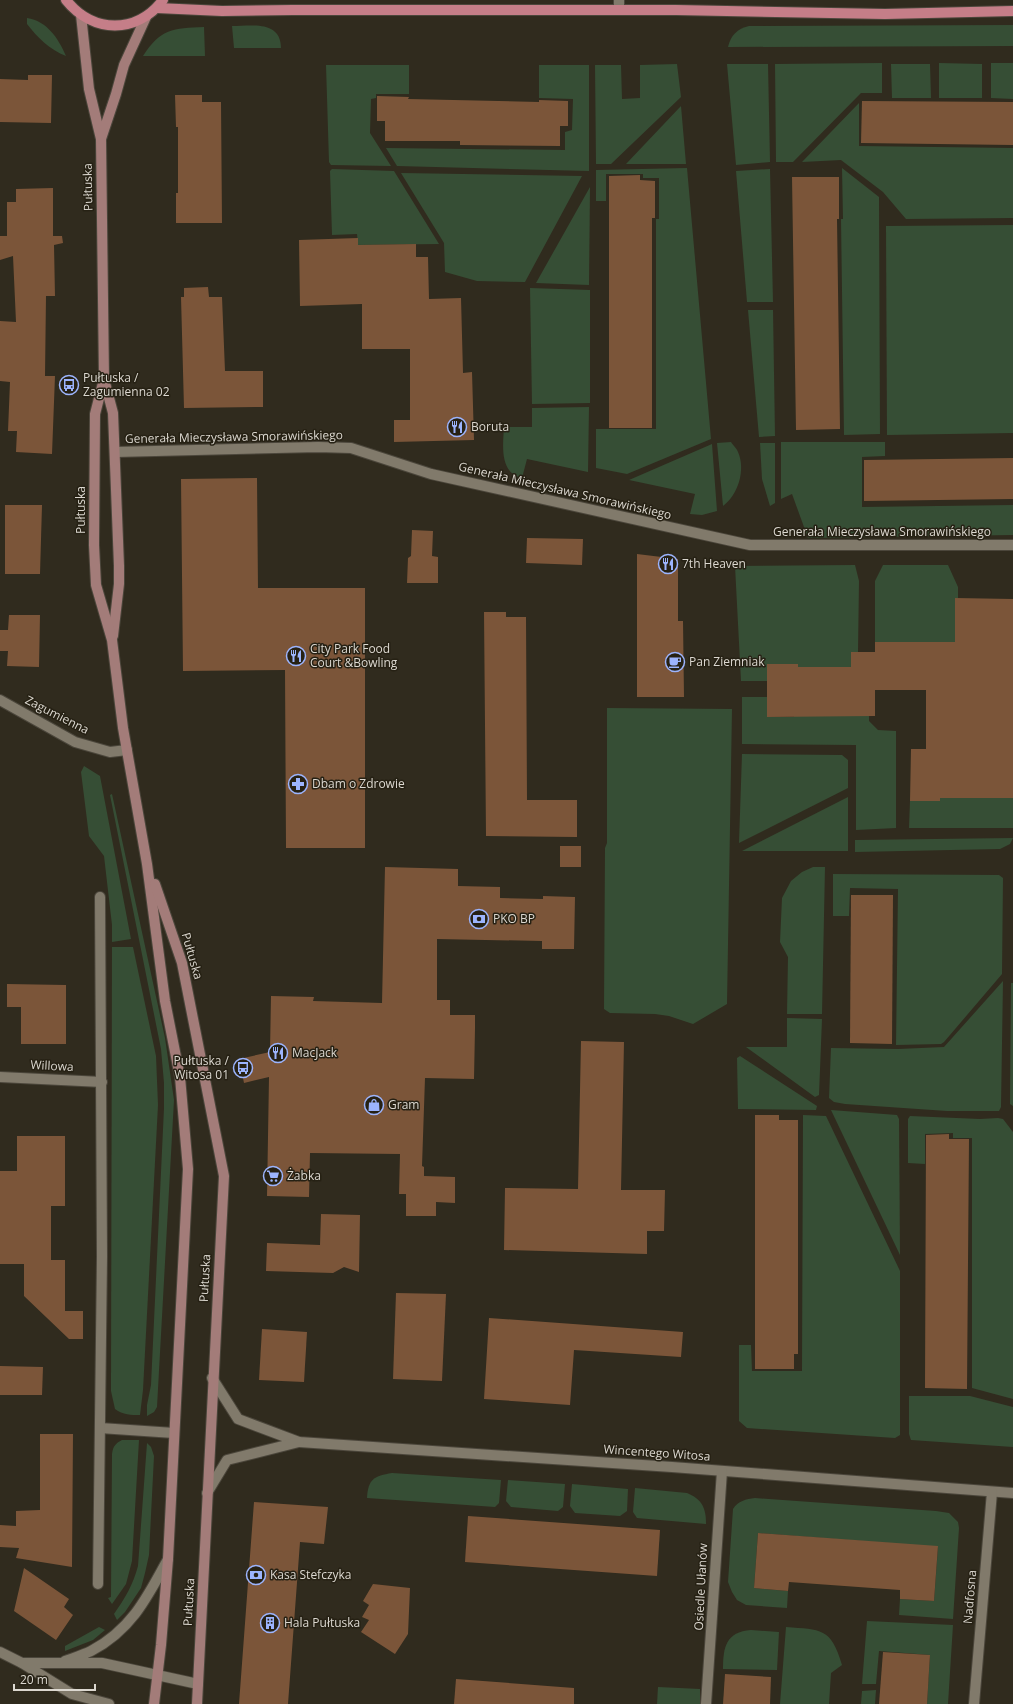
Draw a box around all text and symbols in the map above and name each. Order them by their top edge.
street label: Pułtuska [79,163,96,211]
place label: Pułtuska / Zagumienna 02 [83,369,170,400]
bus stop icon: Pułtuska / Zagumienna 02 [58,374,80,396]
restaurant icon: Boruta [446,416,468,438]
place label: Boruta [471,418,509,435]
street label: Generała Mieczysława Smorawińskiego [125,426,343,447]
street label: Generała Mieczysława Smorawińskiego [457,458,673,523]
street label: Pułtuska [72,486,89,534]
street label: Generała Mieczysława Smorawińskiego [773,523,991,540]
restaurant icon: 7th Heaven [657,553,679,575]
place label: 7th Heaven [682,555,746,572]
place label: City Park Food Court &Bowling [310,640,398,671]
restaurant icon: City Park Food Court &Bowling [285,645,307,667]
cafe icon: Pan Ziemniak [664,651,686,673]
place label: Pan Ziemniak [689,653,765,670]
street label: Zagumienna [22,691,92,738]
pharmacy icon: Dbam o Zdrowie [287,773,309,795]
place label: Dbam o Zdrowie [312,775,405,792]
bank icon: PKO BP [468,908,490,930]
place label: PKO BP [493,910,535,927]
street label: Pułtuska [178,930,207,981]
restaurant icon: MacJack [267,1042,289,1064]
place label: MacJack [292,1044,338,1061]
place label: Pułtuska / Witosa 01 [174,1052,230,1083]
street label: Willowa [30,1056,74,1075]
bus stop icon: Pułtuska / Witosa 01 [232,1057,254,1079]
shop icon: Gram [363,1094,385,1116]
place label: Gram [388,1096,419,1113]
supermarket icon: Żabka [262,1165,284,1187]
place label: Żabka [287,1167,321,1184]
street label: Pułtuska [195,1254,214,1302]
street label: Wincentego Witosa [603,1440,711,1465]
street label: Osiedle Ułanów [690,1542,711,1631]
bank icon: Kasa Stefczyka [245,1564,267,1586]
place label: Kasa Stefczyka [270,1566,352,1583]
street label: Nadfosna [959,1569,980,1625]
street label: Pułtuska [179,1578,198,1626]
building icon: Hala Pułtuska [259,1612,281,1634]
place label: Hala Pułtuska [284,1614,360,1631]
scale bar [14,1666,95,1692]
text: 20 m [20,1671,48,1688]

